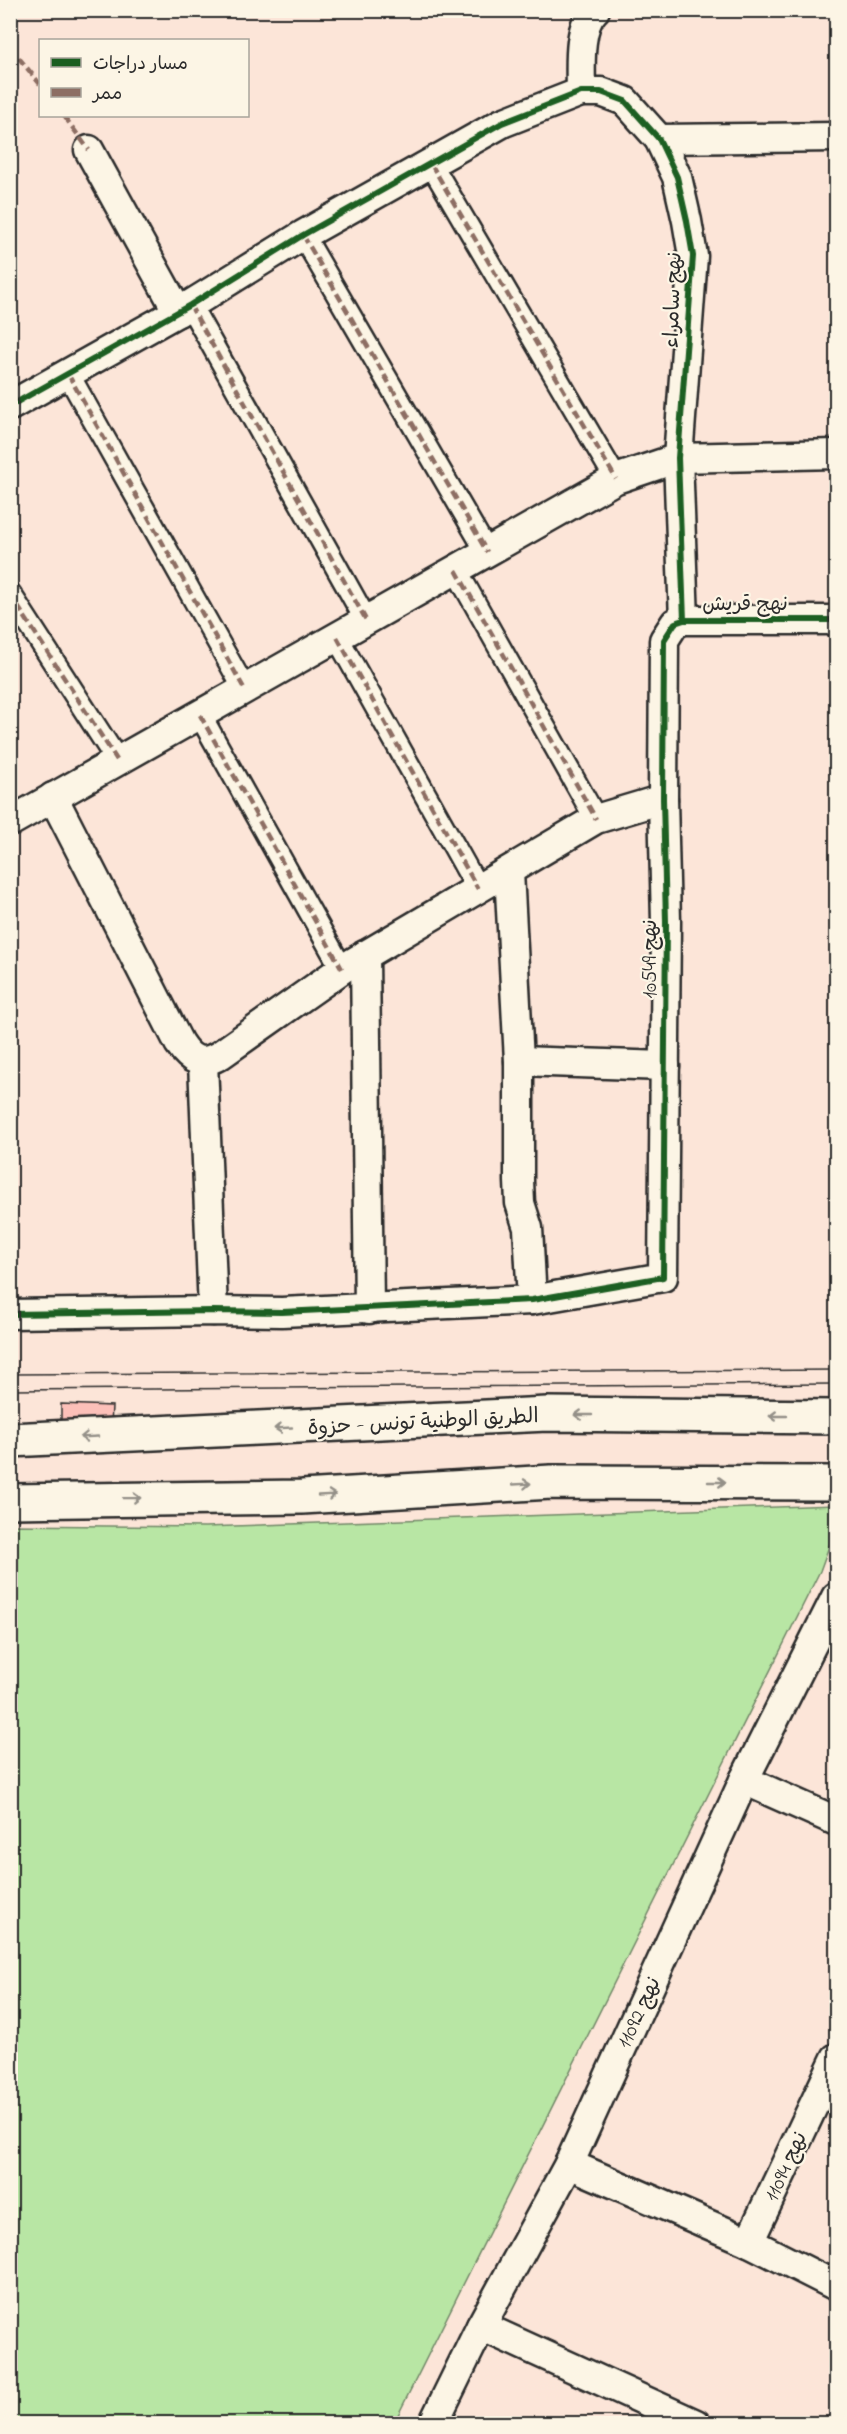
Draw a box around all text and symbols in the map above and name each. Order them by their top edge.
legend [39,39,249,117]
text: مسار دراجات [93,52,188,78]
text: ممر [91,82,122,108]
street label: نهج سامراء [657,252,691,349]
street label: نهج قريش [702,590,788,620]
street label: نهج 10549 [636,919,666,999]
street label: الطريق الوطنية تونس - حزوة [307,1402,539,1444]
one-way arrow [574,1409,594,1421]
one-way arrow [769,1410,789,1422]
one-way arrow [274,1422,294,1433]
one-way arrow [79,1432,99,1443]
one-way arrow [706,1476,726,1488]
one-way arrow [511,1478,531,1489]
one-way arrow [316,1490,336,1501]
one-way arrow [121,1493,141,1504]
street label: نهج 11092 [610,1972,669,2053]
street label: نهج 11094 [758,2127,816,2207]

